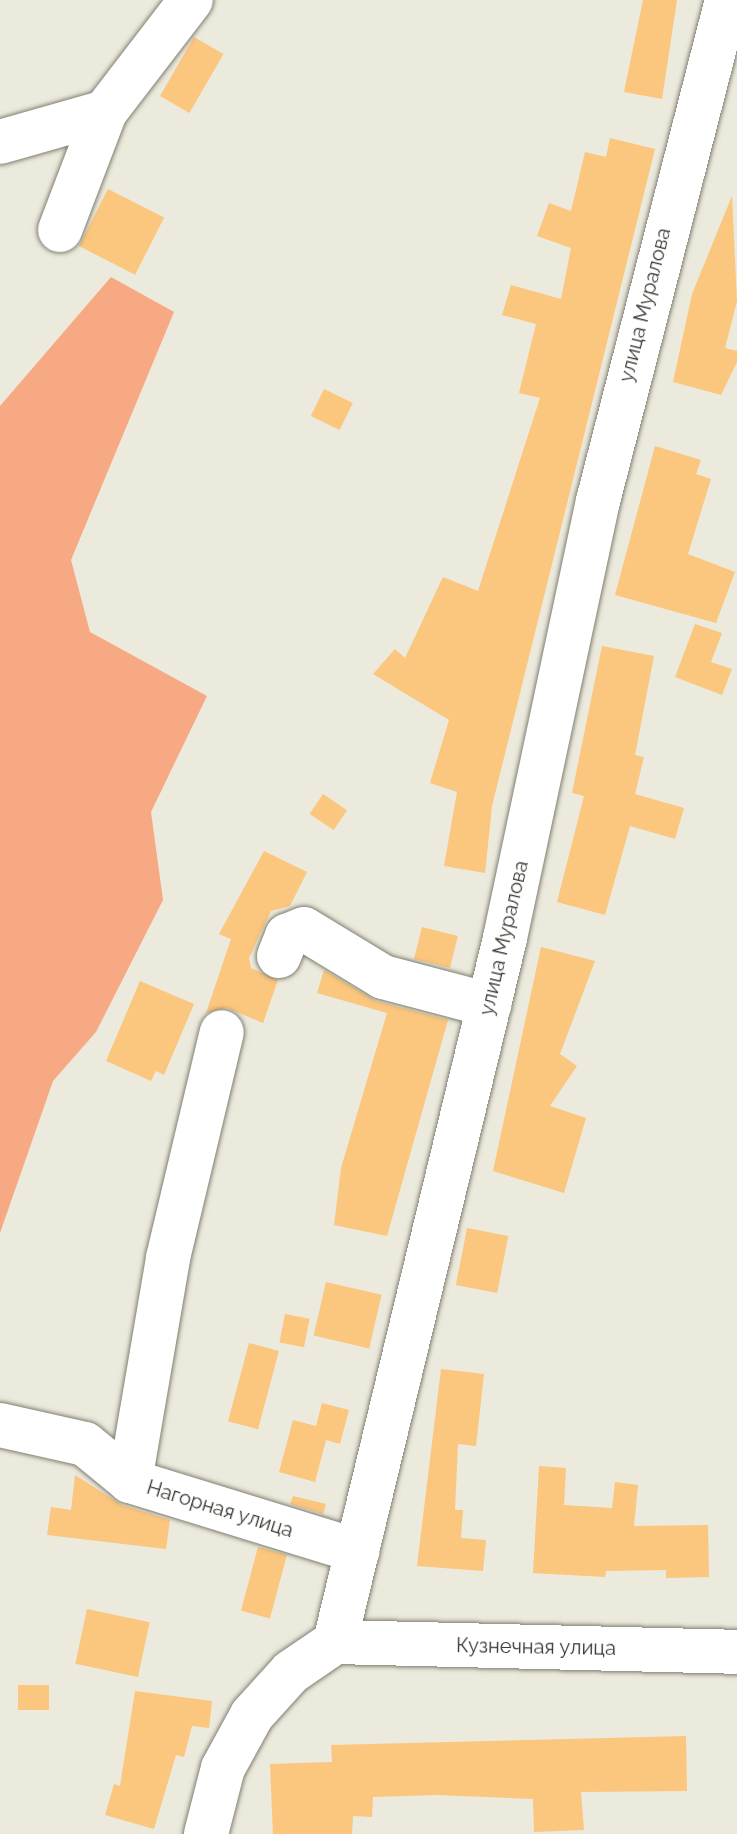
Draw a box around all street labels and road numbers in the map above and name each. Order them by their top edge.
street label: улица Муралова [614,225,676,385]
street label: улица Муралова [475,858,533,1018]
street label: Нагорная улица [144,1475,296,1543]
street label: Кузнечная улица [456,1634,616,1660]

